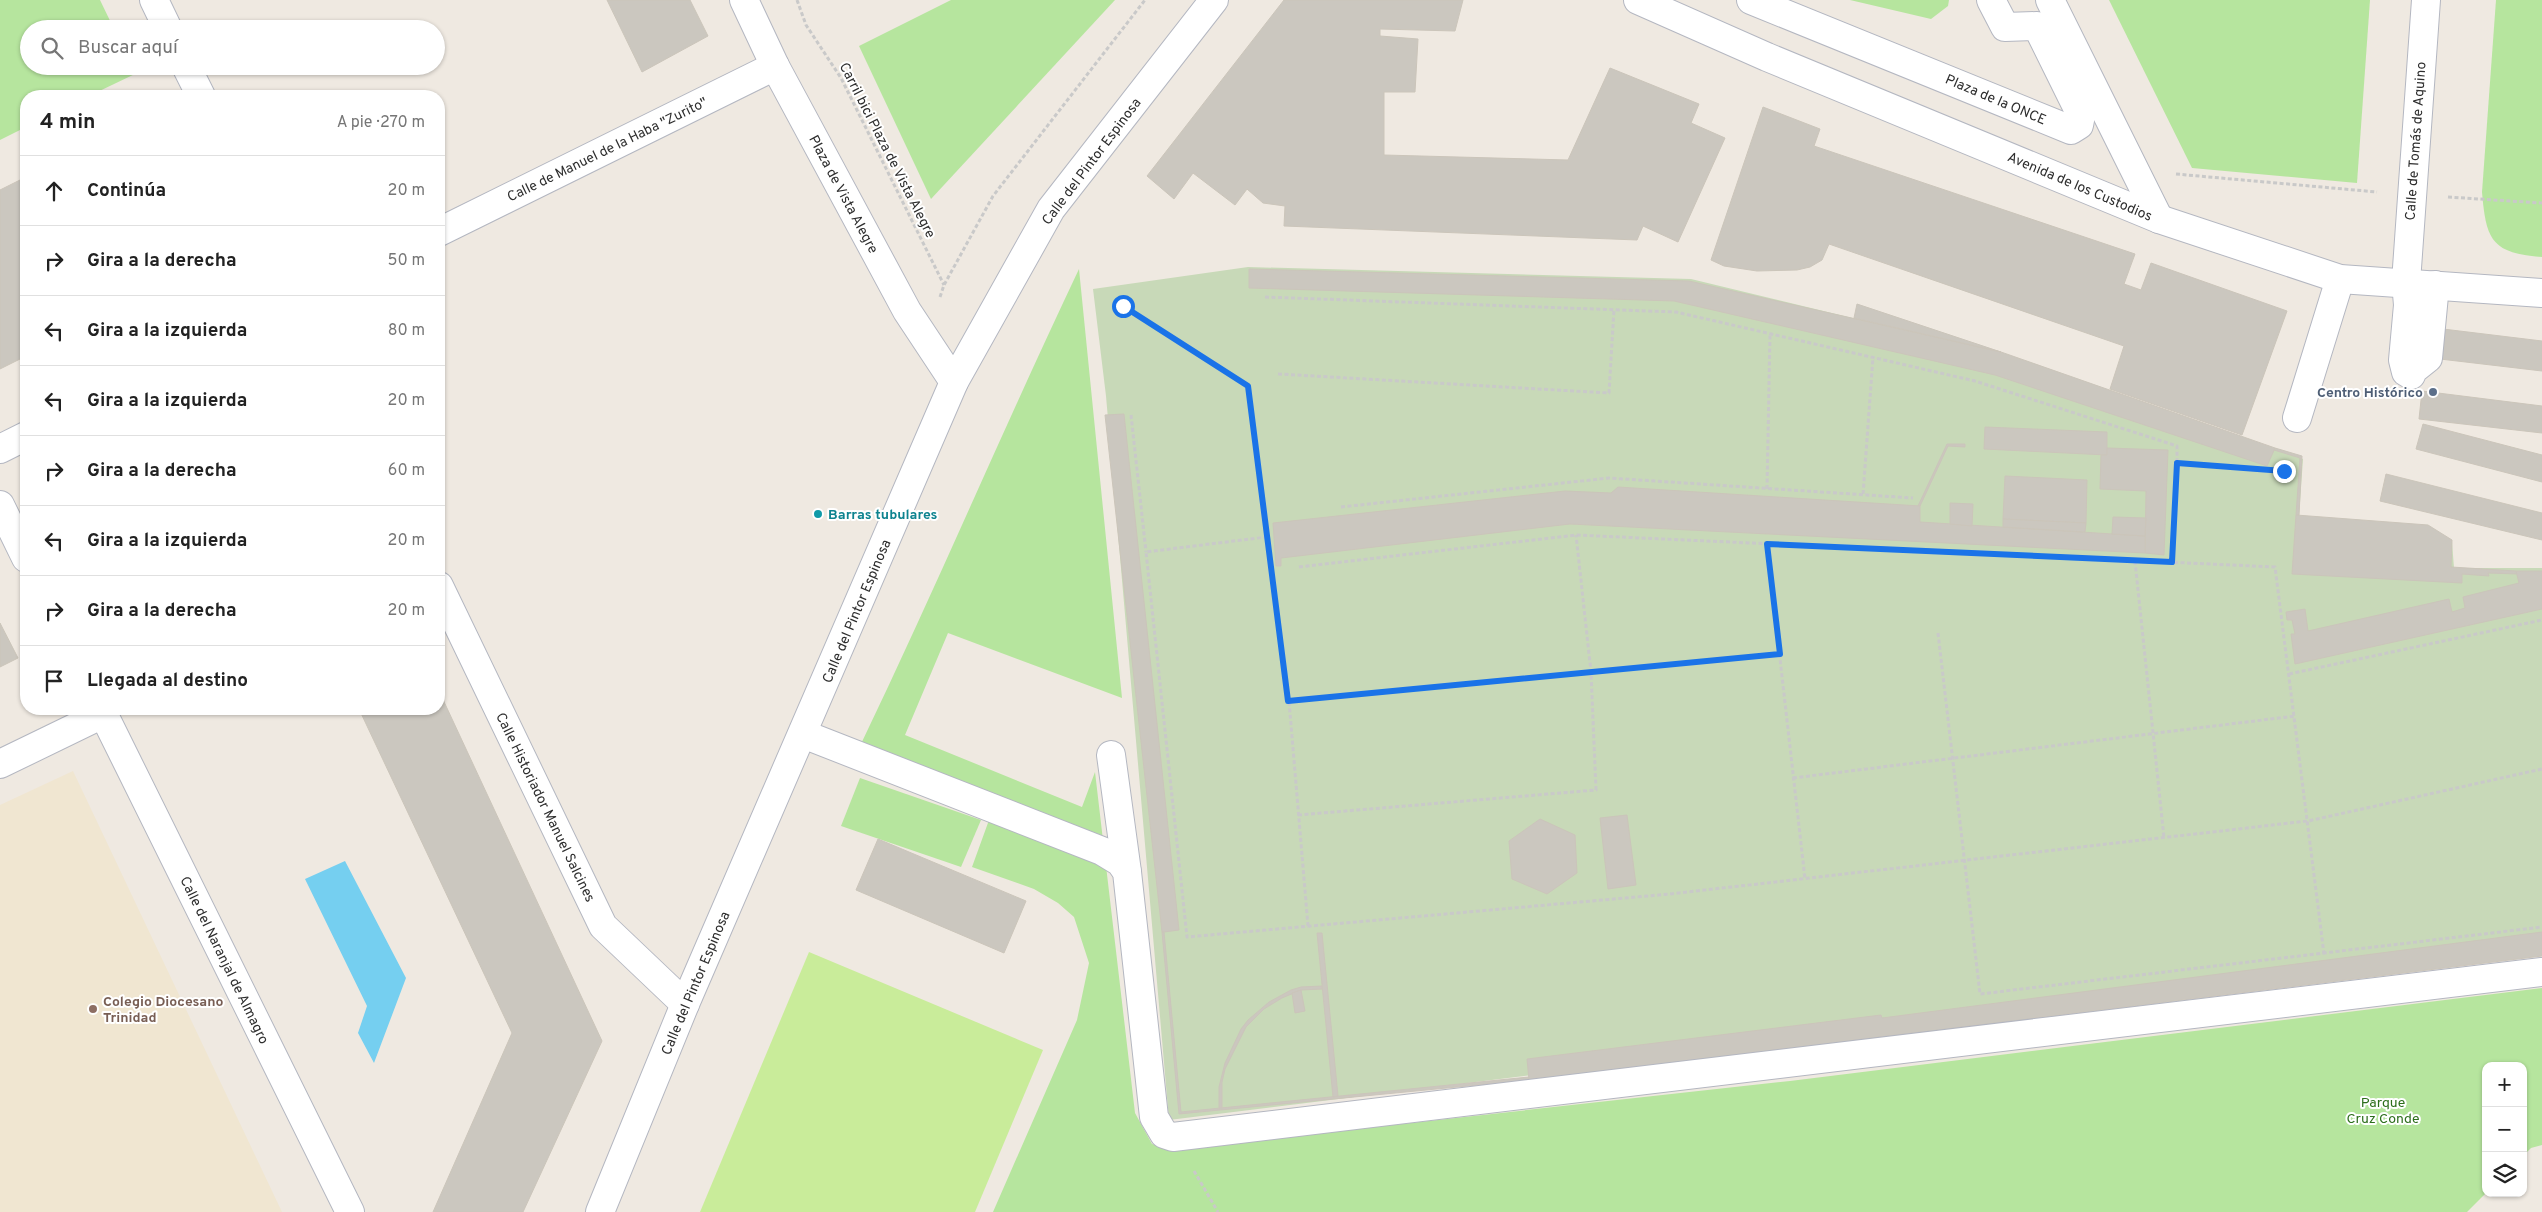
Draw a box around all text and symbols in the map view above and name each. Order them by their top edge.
search box [20,20,445,75]
icon: search [38,34,66,62]
text: Buscar aquí [78,36,178,60]
street label: Carril bici Plaza de Vista Alegre [836,59,940,241]
street label: Calle de Tomás de Aquino [2402,61,2431,221]
street label: Plaza de la ONCE [1942,71,2048,129]
street label: Calle de Manuel de la Haba "Zurito" [505,94,710,206]
street label: Calle del Pintor Espinosa [1039,95,1145,229]
text: 4 min [40,109,96,136]
text: A pie · 270 m [337,113,425,133]
street label: Plaza de Vista Alegre [805,131,883,257]
street label: Avenida de los Custodios [2004,149,2154,226]
icon: ahead [40,177,68,205]
text: Continúa [87,179,166,203]
text: 20 m [388,181,425,201]
icon: right [40,247,68,275]
text: Gira a la derecha [87,249,237,273]
text: 50 m [388,251,425,271]
route start [1112,295,1135,318]
icon: left [40,317,68,345]
text: Gira a la izquierda [87,319,247,343]
text: 80 m [388,321,425,341]
place label: Centro Histórico [2317,385,2423,402]
marker: Centro Histórico [2427,386,2439,398]
icon: left [40,387,68,415]
text: Gira a la izquierda [87,389,247,413]
text: 20 m [388,391,425,411]
icon: right [40,457,68,485]
text: Gira a la derecha [87,459,237,483]
route end [2273,460,2296,483]
text: 60 m [388,461,425,481]
place label: Barras tubulares [828,507,938,524]
marker: Barras tubulares [812,508,824,520]
icon: left [40,527,68,555]
text: Gira a la izquierda [87,529,247,553]
text: 20 m [388,531,425,551]
street label: Calle del Pintor Espinosa [819,537,895,686]
icon: right [40,597,68,625]
text: Gira a la derecha [87,599,237,623]
text: 20 m [388,601,425,621]
icon: arrive [40,667,68,695]
text: Llegada al destino [87,669,248,693]
street label: Calle Historiador Manuel Salcines [491,710,598,905]
street label: Calle del Naranjal de Almagro [176,874,272,1047]
street label: Calle del Pintor Espinosa [658,909,734,1058]
place label: Colegio Diocesano Trinidad [103,994,224,1027]
marker: Colegio Diocesano Trinidad [87,1003,99,1015]
map controls [2482,1062,2527,1197]
button: + [2482,1062,2527,1107]
park label: Parque Cruz Conde [2347,1095,2419,1128]
button: − [2482,1107,2527,1152]
button: layers [2482,1152,2527,1197]

